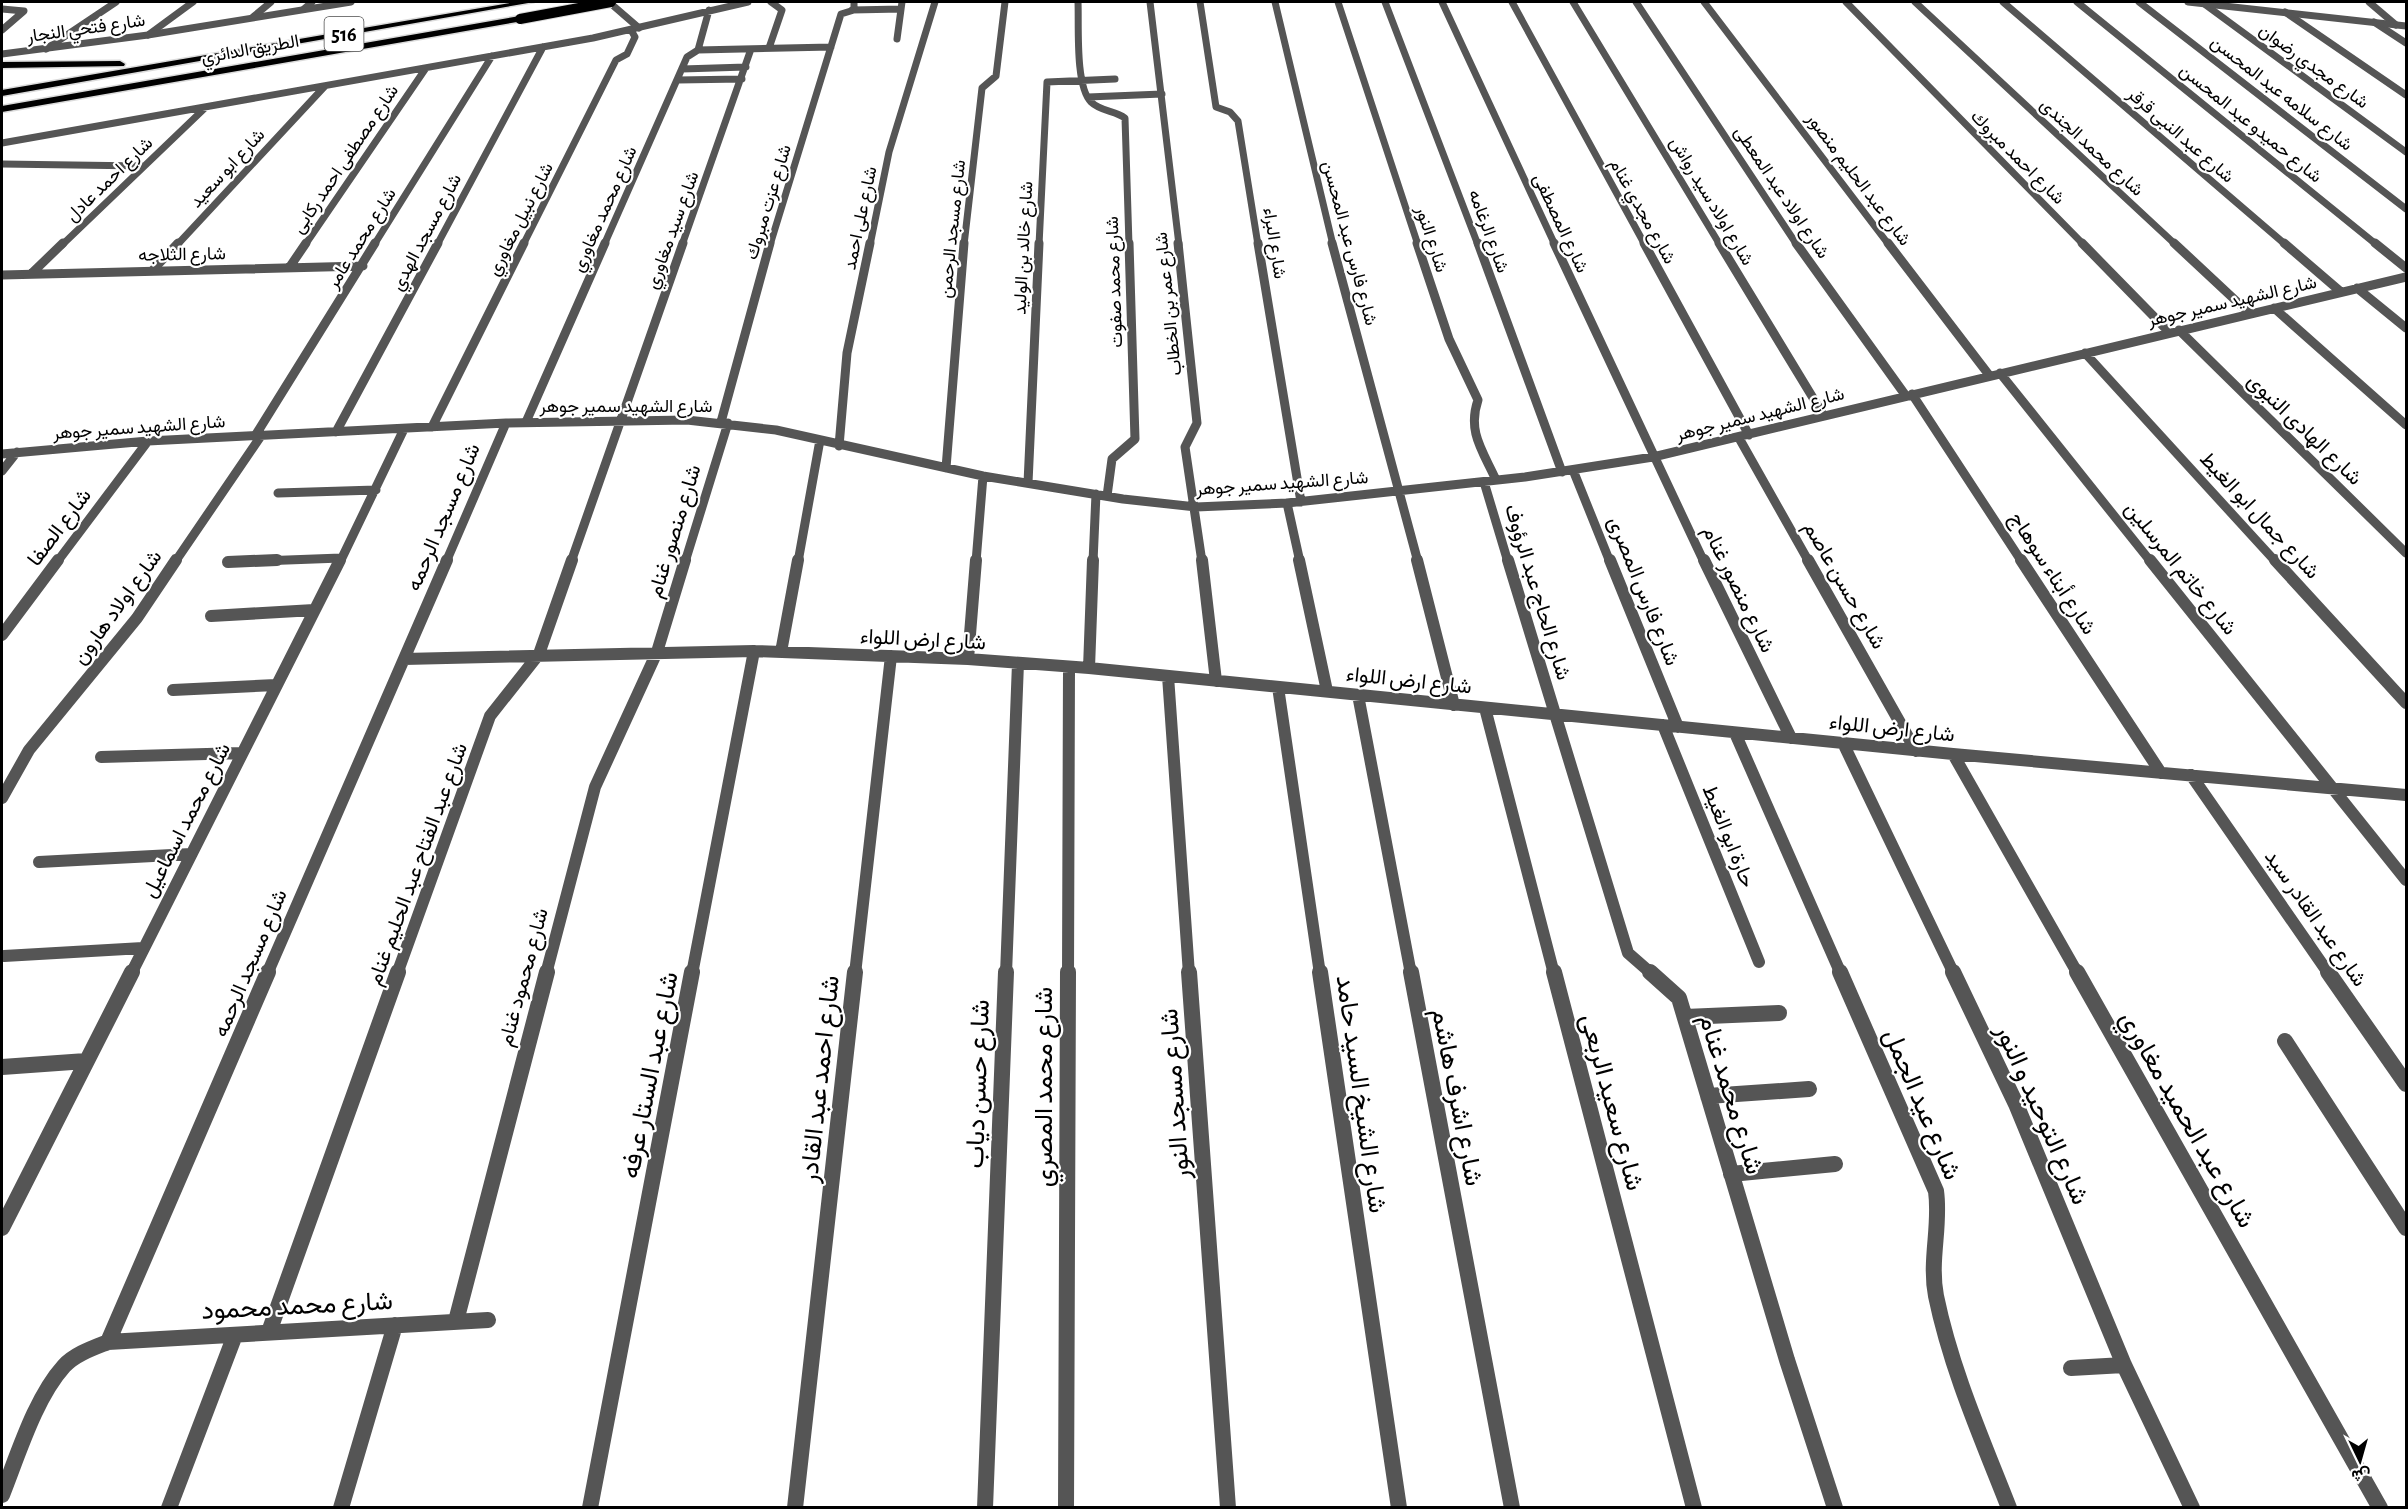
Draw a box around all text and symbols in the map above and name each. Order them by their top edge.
street label: شارع فتحي النجار [25,12,147,51]
road number: 516 [324,17,364,51]
street label: شارع مجدي رضوان [2252,21,2371,116]
street label: الطريق الدائري [200,33,301,72]
street label: شارع سلامه عبد المحسن [2206,33,2356,156]
street label: شارع حميدو عبد المحسن [2175,61,2325,188]
street label: شارع مصطفى احمد ركابى [289,82,404,238]
street label: شارع عبد النبى قرقر [2122,84,2237,188]
street label: شارع محمد الجندى [2035,95,2146,201]
street label: شارع احمد مبروك [1965,107,2068,210]
street label: شارع عبد الحليم منصور [1800,109,1914,250]
street label: شارع اولاد عبد المعطى [1729,123,1832,263]
street label: شارع ابو سعيد [187,126,270,213]
street label: شارع احمد عادل [63,134,158,227]
street label: شارع اولاد سيد رواش [1664,134,1756,270]
street label: شارع عزت مبروك [743,143,797,263]
street label: شارع محمد مغاوري [569,144,645,277]
street label: شارع مجدي غنام [1601,156,1678,270]
street label: شارع مسجد الرحمن [937,159,971,299]
street label: شارع فارس عبد المحسن [1316,159,1380,328]
street label: شارع نبيل مغاوري [485,160,562,281]
street label: شارع على احمد [841,165,883,272]
street label: شارع سيد مغاوري [643,169,707,293]
street label: شارع مسجد الهدي [389,171,470,296]
street label: شارع المصطفى [1527,171,1591,277]
street label: شارع خالد بن الوليد [1012,181,1038,315]
street label: شارع محمد عامر [323,185,402,294]
street label: شارع الرغامه [1463,187,1511,276]
street label: شارع النور [1410,203,1450,275]
street label: شارع البراء [1258,206,1289,280]
street label: شارع محمد صفوت [1104,216,1128,348]
street label: شارع عمر بن الخطاب [1153,231,1187,377]
street label: شارع الثلاجه [138,245,226,267]
street label: شارع الشهيد سمير جوهر [2145,274,2319,332]
street label: شارع الهادى النبوى [2241,370,2366,491]
street label: شارع الشهيد سمير جوهر [1673,385,1847,447]
street label: شارع الشهيد سمير جوهر [539,398,712,418]
street label: شارع الشهيد سمير جوهر [51,413,226,445]
street label: شارع مسجد الرحمه [403,440,487,595]
street label: شارع جمال ابو الغيط [2194,448,2323,585]
street label: شارع منصور غنام [644,462,708,601]
street label: شارع الشهيد سمير جوهر [1194,469,1369,501]
street label: شارع الصفا [24,485,97,572]
street label: شارع خاتم المرسلين [2118,498,2241,641]
street label: شارع الحاج عبد الرؤوف [1498,502,1574,683]
street label: شارع أبناء سوهاج [2003,508,2101,640]
street label: شارع فارس المصرى [1601,514,1683,670]
street label: شارع حسن عاصم [1797,518,1890,654]
street label: شارع منصور غنام [1696,523,1778,657]
street label: شارع اولاد هارون [69,546,168,670]
street label: شارع ارض اللواء [859,626,986,656]
street label: شارع ارض اللواء [1345,663,1473,701]
street label: شارع ارض اللواء [1828,711,1956,749]
street label: شارع محمد اسماعيل [138,740,237,902]
street label: شارع عبد الفتاح عبد الحليم غنام [364,740,474,989]
street label: حارة ابو الغيط [1697,782,1759,891]
street label: شارع عبد القادر سيد [2258,846,2371,992]
street label: شارع مسجد الرحمه [210,886,294,1041]
street label: شارع محمود غنام [495,906,555,1049]
street label: شارع عبد الستار عرفه [617,970,687,1181]
street label: شارع الشيخ السيد حامد [1327,973,1391,1215]
street label: شارع احمد عبد القادر [796,974,848,1185]
street label: شارع محمد المصري [1031,987,1064,1187]
street label: شارع حسن دياب [962,999,998,1169]
street label: شارع اشرف هاشم [1423,1006,1487,1189]
street label: شارع مسجد النور [1156,1007,1198,1181]
street label: شارع عبد الحميد مغاوري [2108,1007,2260,1236]
street label: شارع سعيد الربعى [1572,1011,1648,1194]
street label: شارع محمد غنام [1691,1011,1768,1179]
street label: شارع التوحيد و النور [1987,1019,2094,1210]
street label: شارع عيد الجمل [1875,1025,1966,1185]
street label: شارع محمد محمود [201,1288,394,1328]
north arrow [2330,1431,2390,1491]
text: ش [2351,1465,2371,1484]

